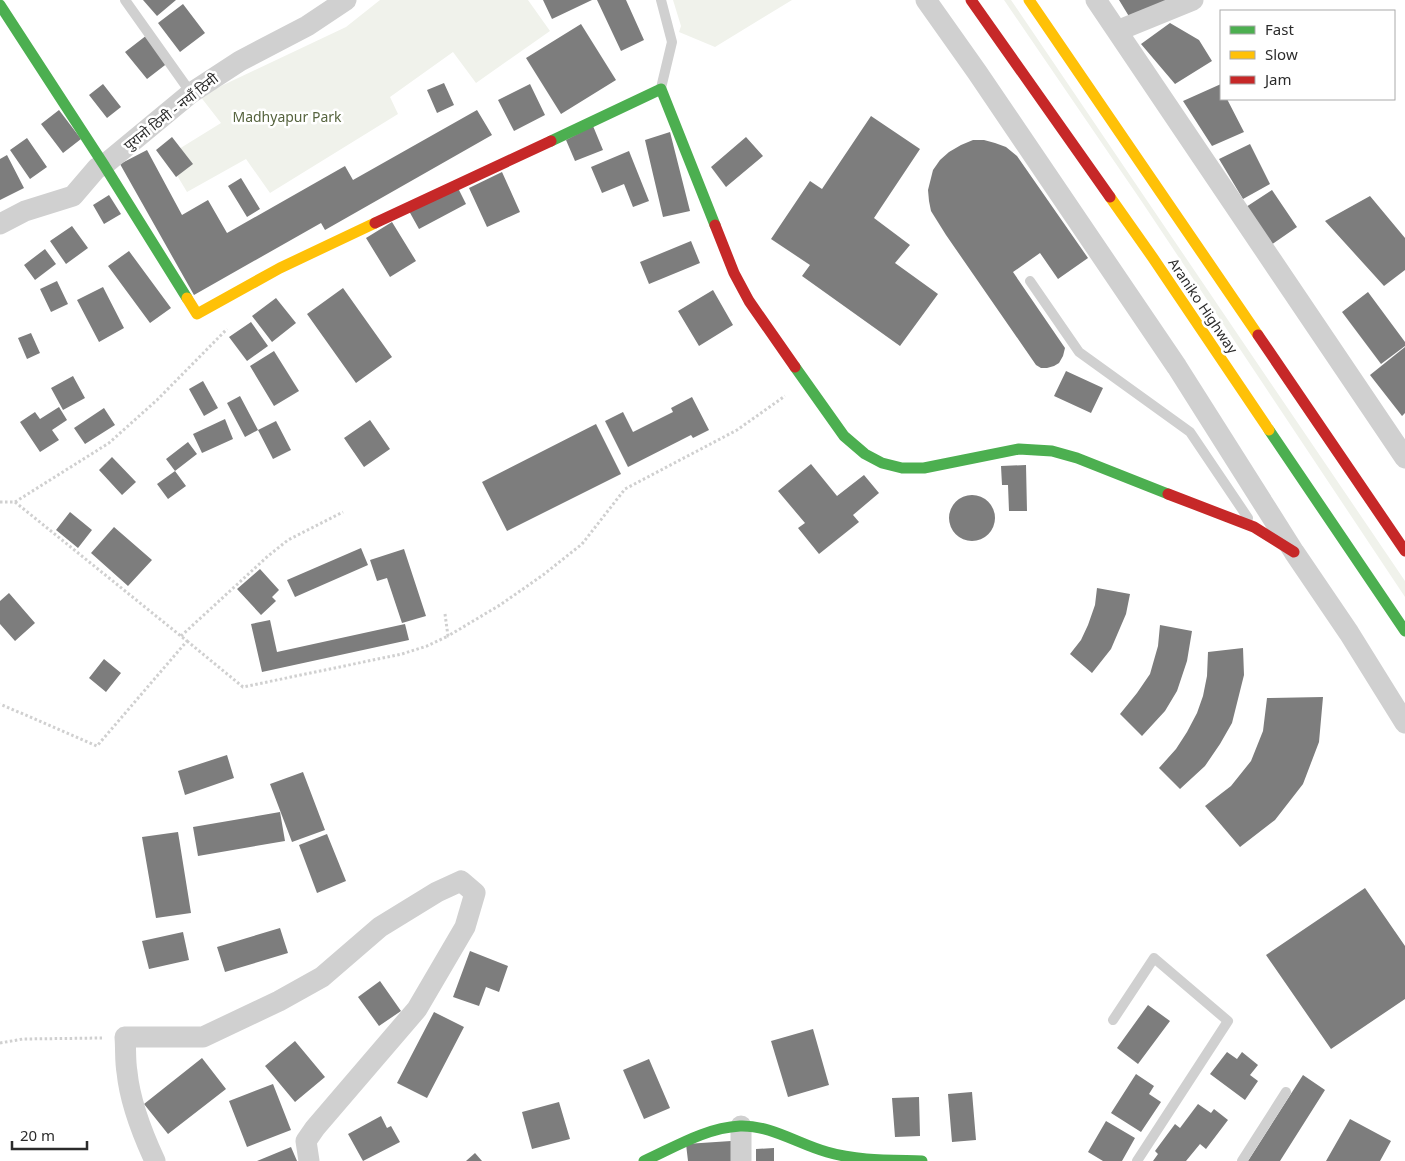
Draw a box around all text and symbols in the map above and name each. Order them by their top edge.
legend [1220,10,1395,100]
text: Fast [1265,19,1294,39]
text: Slow [1265,44,1298,64]
street label: पुरानो ठिमी - नयाँ ठिमी [120,69,223,155]
text: Jam [1263,69,1292,89]
park label: Madhyapur Park [232,107,342,126]
street label: Araniko Highway [1164,254,1243,358]
scale bar [12,1118,88,1150]
text: 20 m [20,1125,55,1145]

